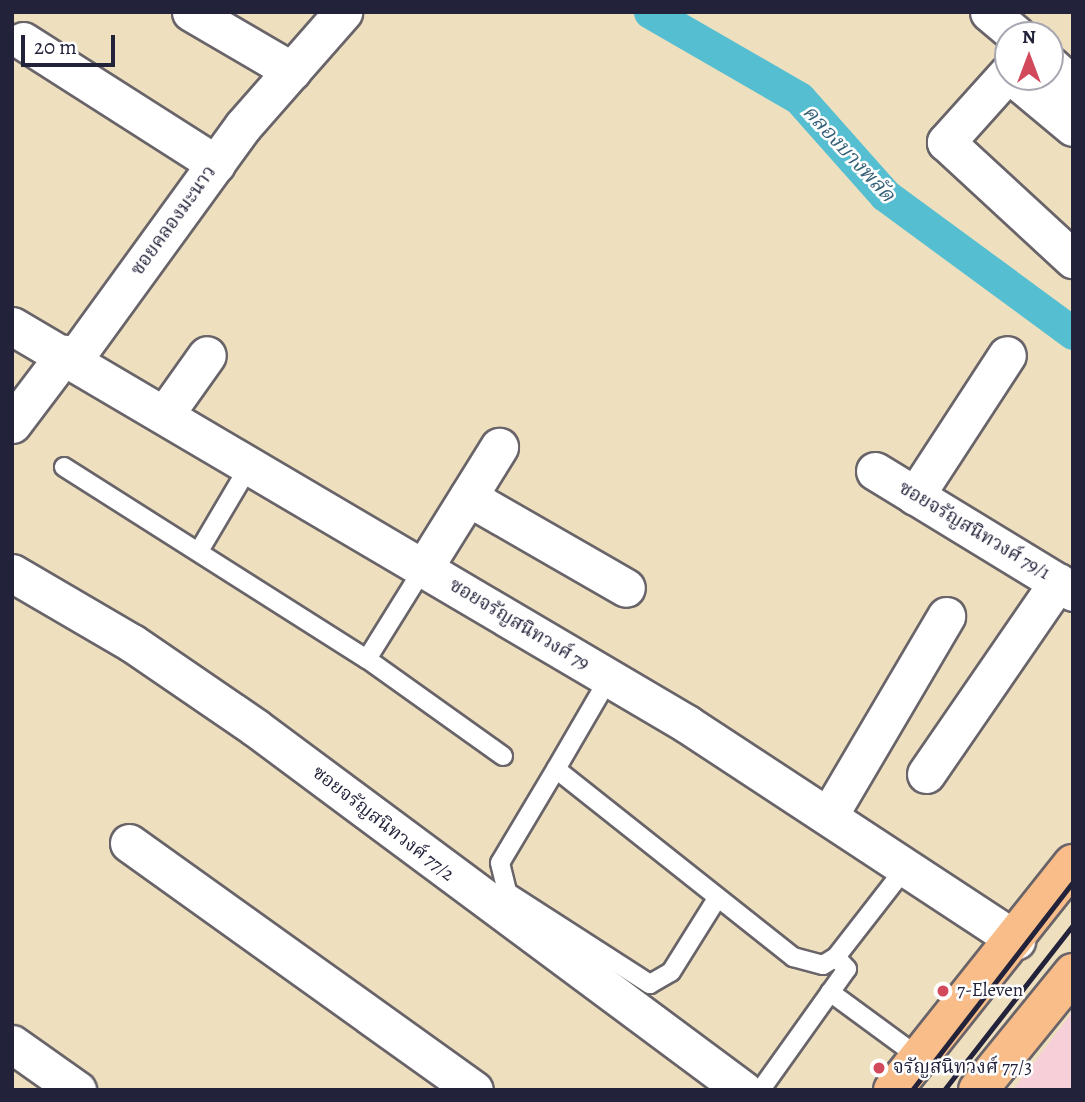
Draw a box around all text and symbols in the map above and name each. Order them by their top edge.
scale bar [24,21,119,65]
north arrow [994,21,1064,91]
text: N [1022,24,1036,50]
text: 20 m [34,33,77,61]
water label: คลองบางพลัด [798,99,900,207]
street label: ซอยคลองมะนาว [126,162,222,280]
street label: ซอยจรัญสนิทวงศ์ 79/1 [894,477,1054,585]
street label: ซอยจรัญสนิทวงศ์ 79 [445,574,593,676]
street label: ซอยจรัญสนิทวงศ์ 77/2 [307,761,459,887]
place label: 7-Eleven [957,980,1023,1002]
marker: 7-Eleven [935,983,951,999]
place label: จรัญสนิทวงศ์ 77/3 [893,1057,1032,1079]
marker: จรัญสนิทวงศ์ 77/3 [871,1060,887,1076]

